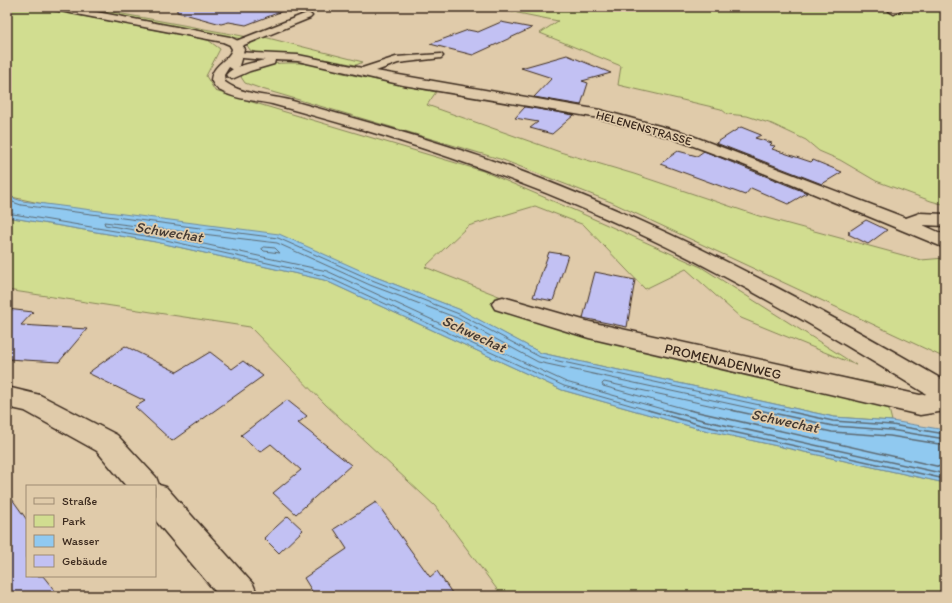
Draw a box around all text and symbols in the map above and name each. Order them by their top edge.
street label: HELENENSTRASSE [594,108,694,148]
water label: Schwechat [134,218,205,246]
water label: Schwechat [439,311,510,357]
street label: PROMENADENWEG [663,340,783,383]
water label: Schwechat [750,405,822,437]
legend [26,485,156,577]
text: Straße [62,494,97,508]
text: Park [62,514,86,528]
text: Wasser [62,534,99,548]
text: Gebäude [62,554,107,568]

